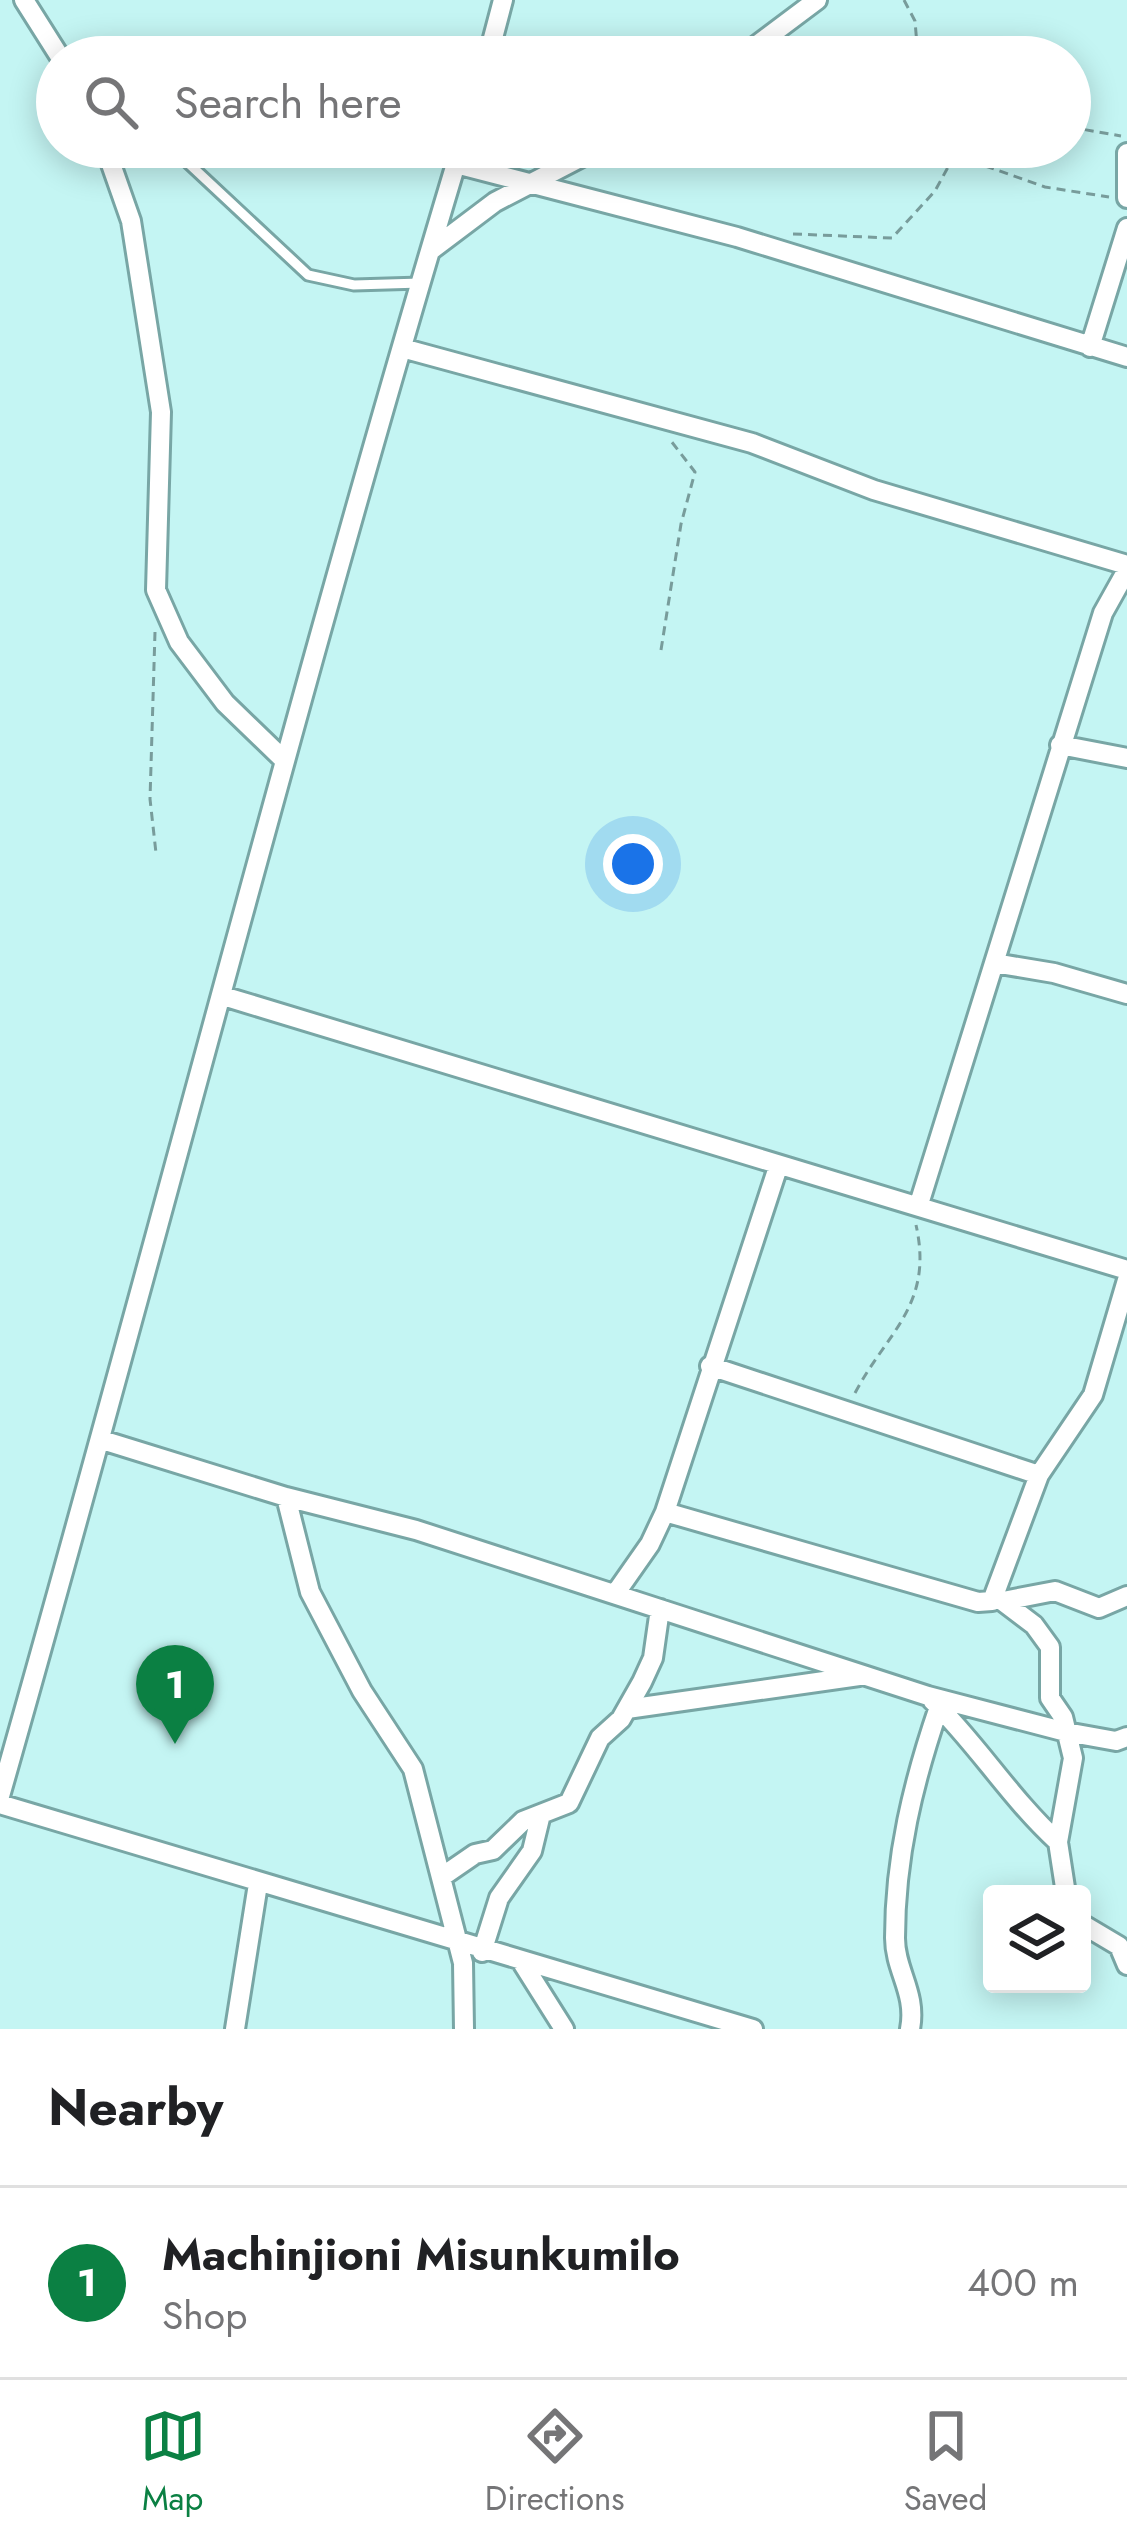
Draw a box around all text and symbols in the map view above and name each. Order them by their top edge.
search box [36,36,1091,168]
icon: search [78,69,144,135]
text: Search here [174,70,402,135]
your location [603,834,663,894]
pin: 1 [136,1645,214,1744]
map controls [983,1885,1091,1993]
button: layers [983,1885,1091,1993]
text: Nearby [48,2070,223,2144]
text: Machinjioni Misunkumilo [162,2222,680,2287]
text: 1 [77,2254,97,2311]
text: 400 m [967,2254,1079,2311]
text: Shop [162,2287,247,2344]
tab: Map [140,2403,206,2522]
tab: Directions [485,2403,625,2522]
tab: Saved [904,2403,987,2522]

